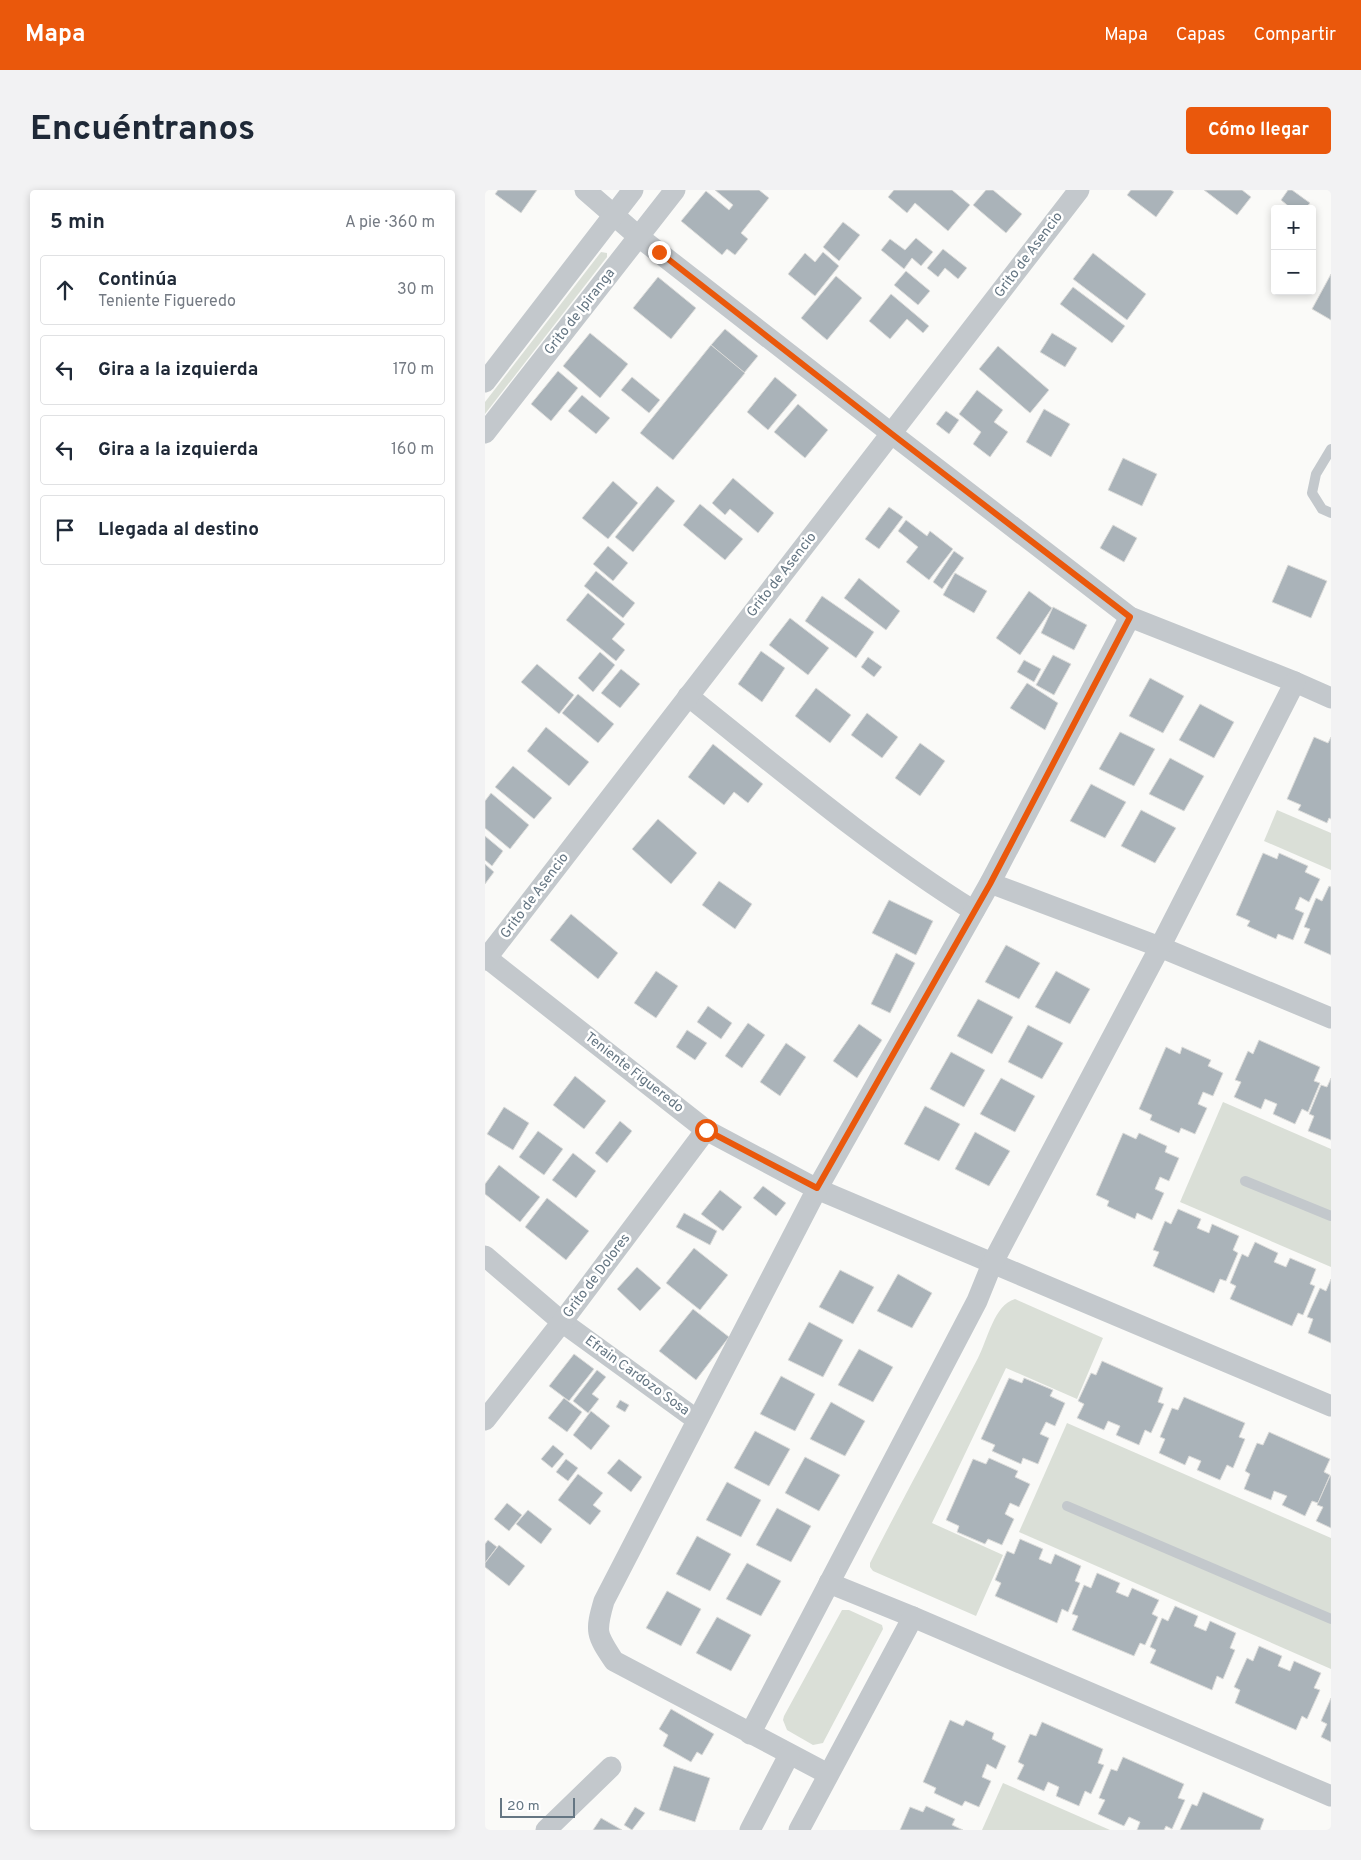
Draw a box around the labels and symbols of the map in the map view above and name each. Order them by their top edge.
street label: Grito de Asencio [991,209,1067,301]
route end [648,241,671,264]
street label: Grito de Ipiranga [541,265,619,359]
street label: Grito de Asencio [744,529,820,621]
street label: Grito de Asencio [497,850,573,942]
street label: Teniente Figueredo [581,1029,687,1117]
route start [695,1119,718,1142]
street label: Grito de Dolores [560,1230,634,1322]
street label: Efrain Cardozo Sosa [581,1332,693,1420]
scale bar [500,1795,575,1818]

